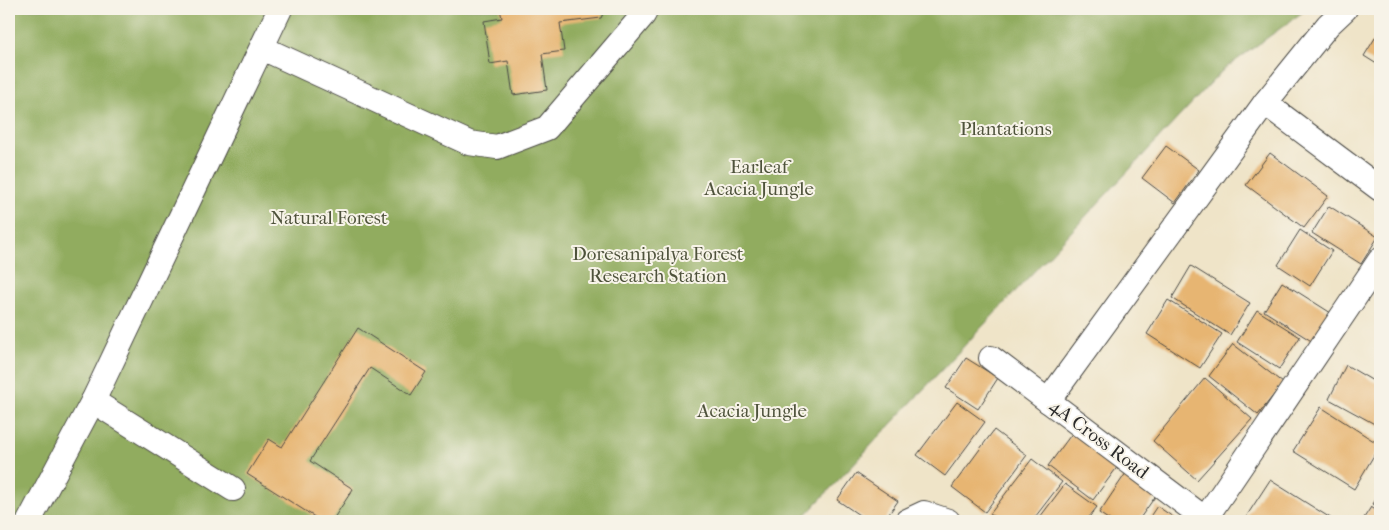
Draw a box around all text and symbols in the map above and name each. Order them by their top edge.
park label: Plantations [960,118,1052,140]
park label: Earleaf Acacia Jungle [703,156,814,200]
park label: Natural Forest [270,207,388,229]
park label: Doresanipalya Forest Research Station [572,243,744,287]
street label: 4A Cross Road [1045,395,1153,484]
park label: Acacia Jungle [696,400,807,422]

